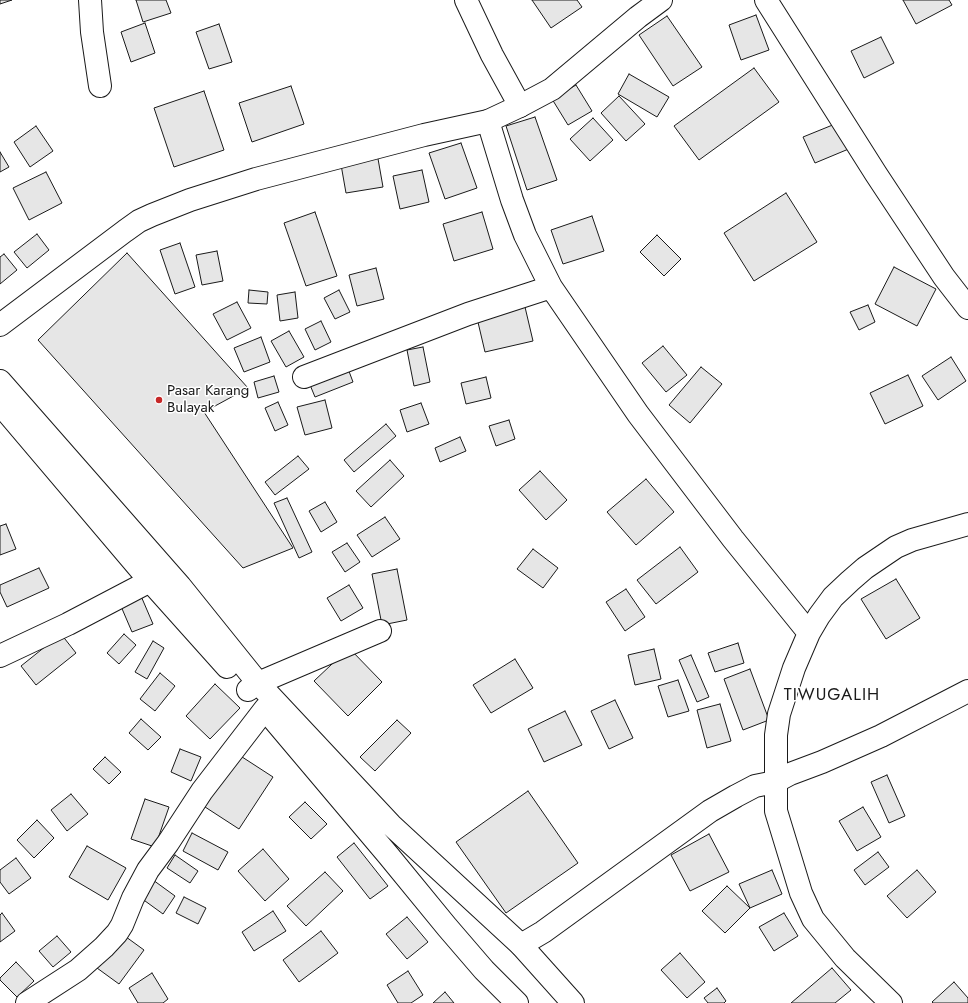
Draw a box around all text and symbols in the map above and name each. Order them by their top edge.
place label: Pasar Karang Bulayak [167,382,249,417]
marker: Pasar Karang Bulayak [154,395,164,405]
district label: TIWUGALIH [784,686,880,706]

